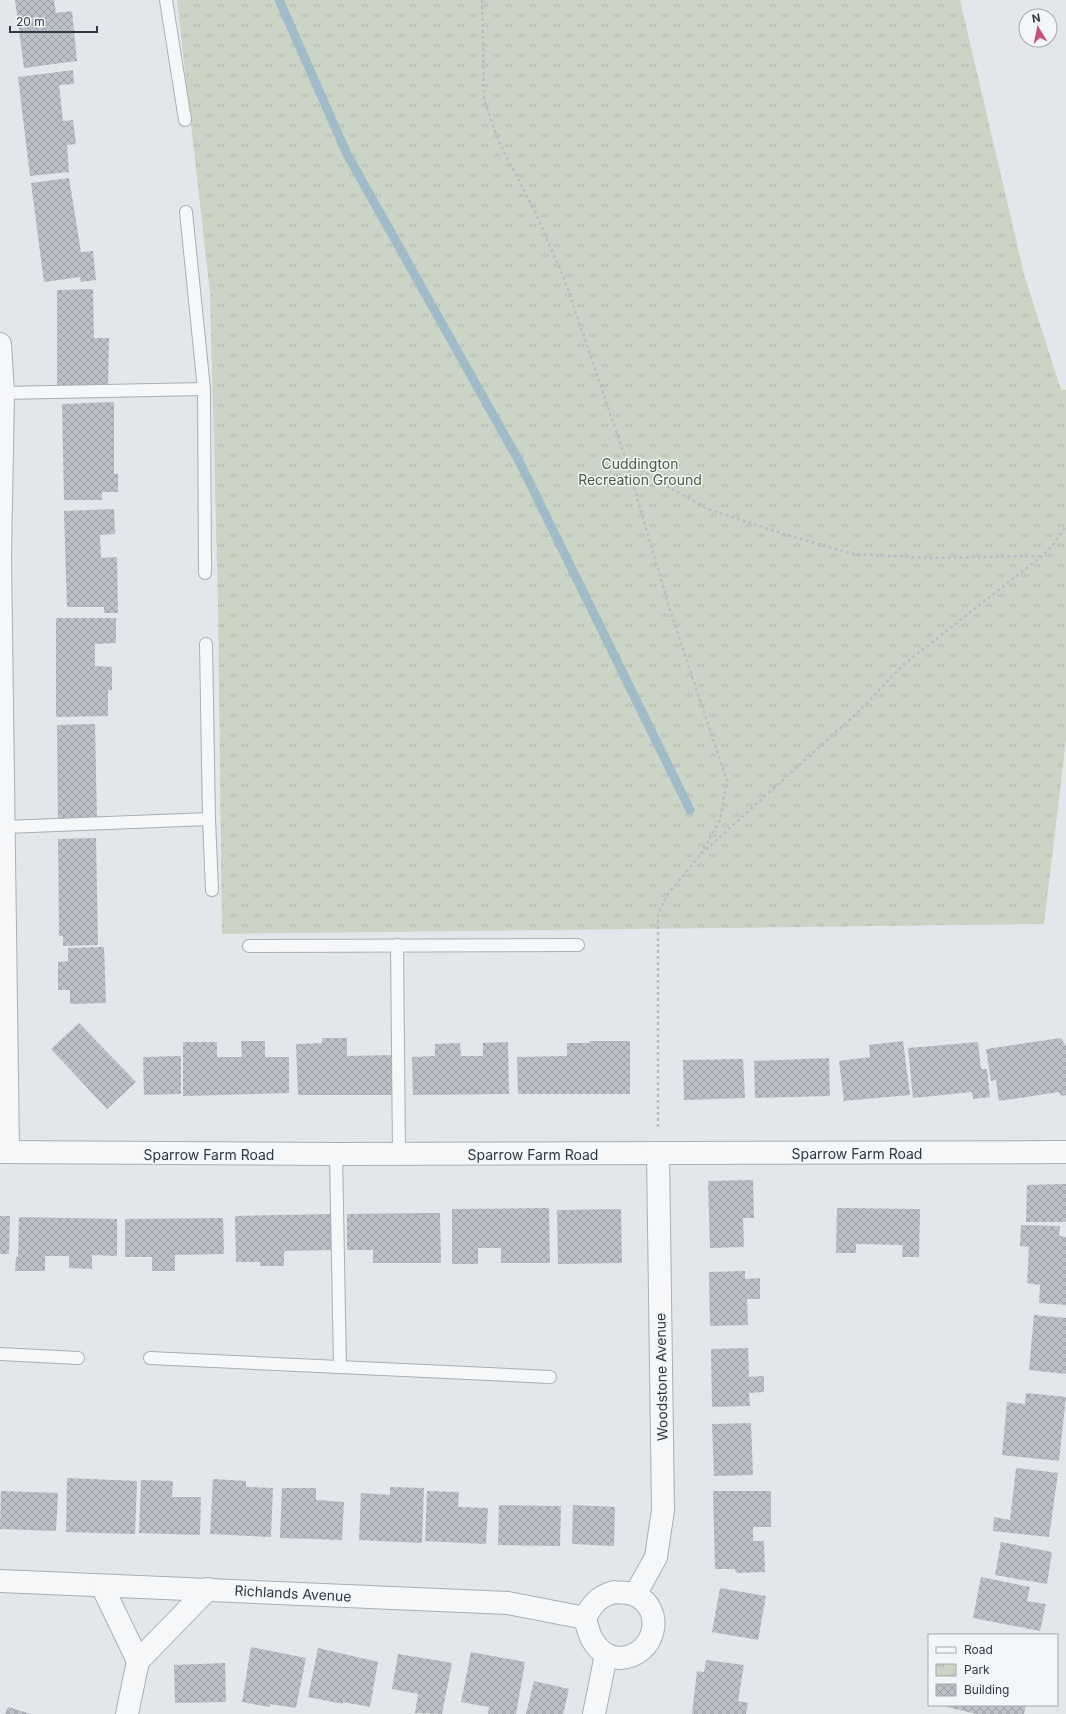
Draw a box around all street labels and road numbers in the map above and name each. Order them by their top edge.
street label: Sparrow Farm Road [792,1145,922,1162]
street label: Sparrow Farm Road [144,1146,274,1163]
street label: Sparrow Farm Road [468,1146,598,1163]
street label: Woodstone Avenue [651,1313,671,1441]
street label: Richlands Avenue [234,1581,352,1605]

